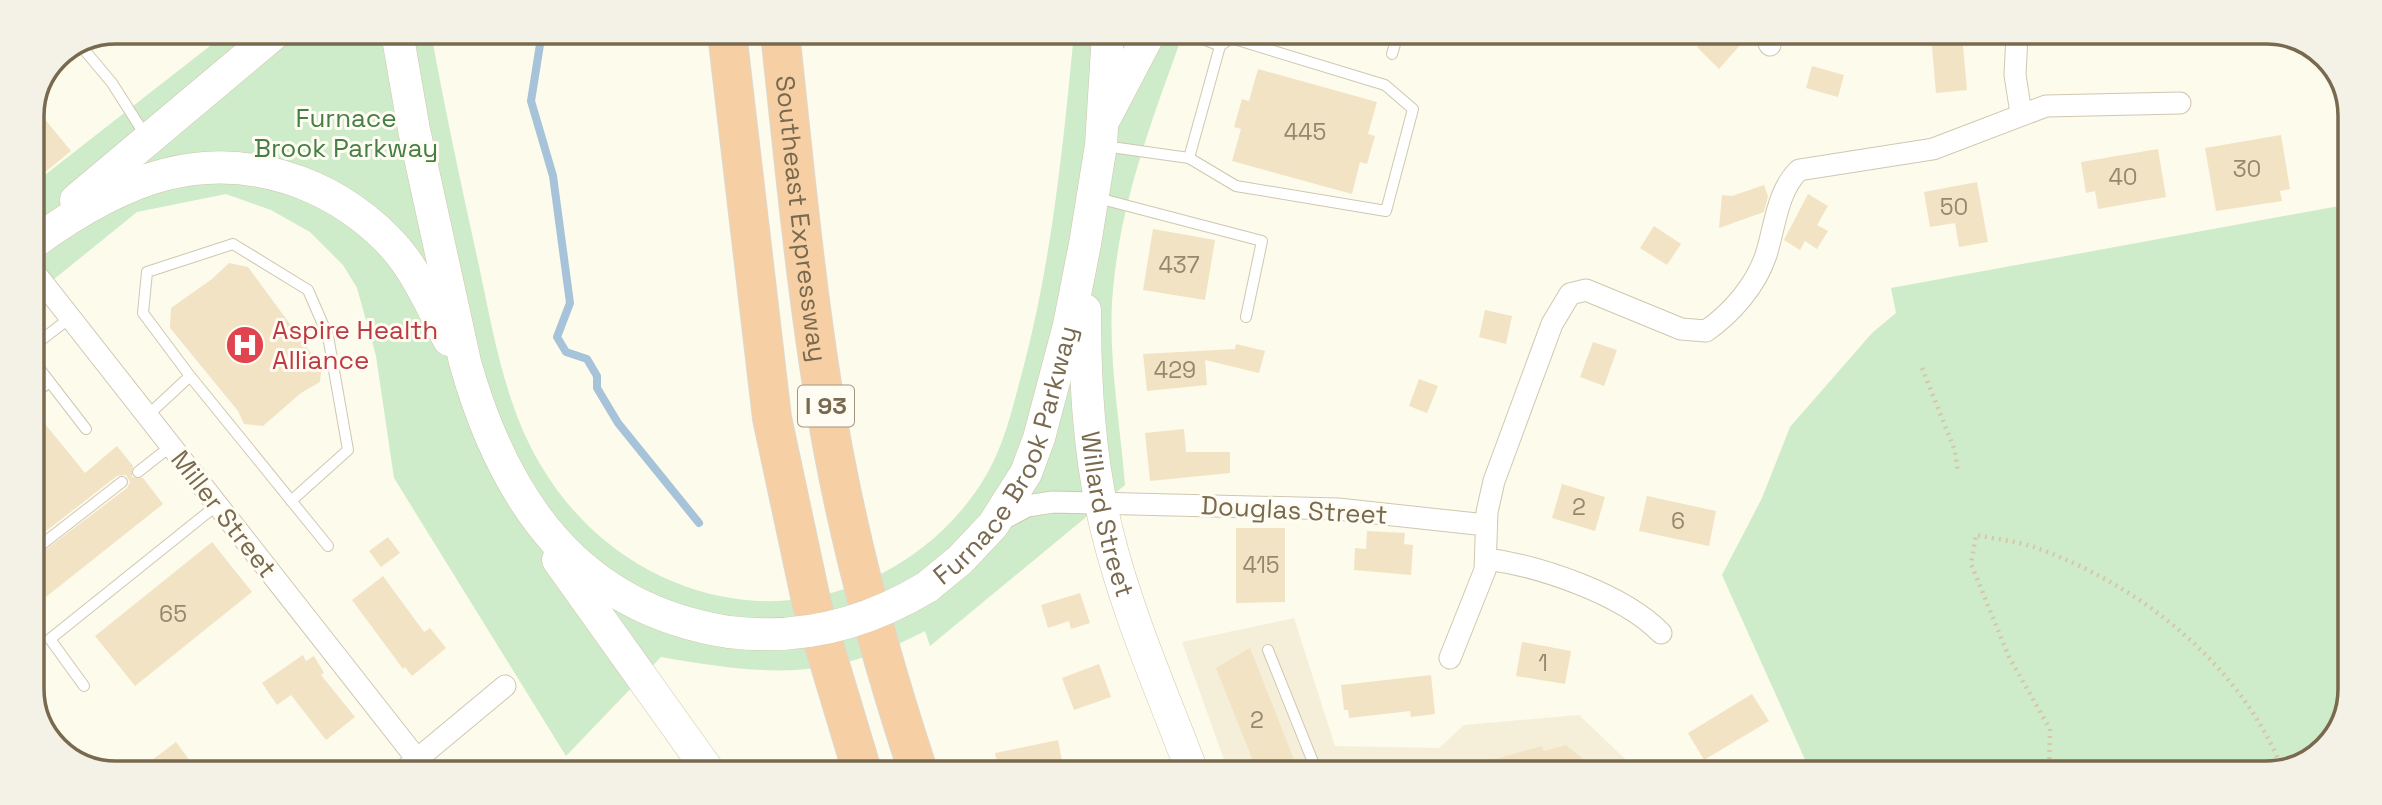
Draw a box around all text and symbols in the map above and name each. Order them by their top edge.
street label: Southeast Expressway [768,74,835,364]
park label: Furnace Brook Parkway [254,101,438,165]
house number: 445 [1284,117,1326,147]
house number: 30 [2233,154,2261,184]
house number: 40 [2108,162,2138,192]
house number: 50 [1940,192,1968,222]
house number: 437 [1158,250,1200,280]
place label: Aspire Health Alliance [272,313,438,377]
street label: Furnace Brook Parkway [926,322,1085,592]
hospital icon: Aspire Health Alliance [224,324,266,366]
house number: 429 [1154,355,1196,385]
road number: I 93 [798,386,854,426]
street label: Willard Street [1073,429,1142,601]
street label: Miller Street [164,443,284,585]
street label: Douglas Street [1200,488,1388,532]
house number: 2 [1572,492,1586,522]
house number: 6 [1671,506,1685,536]
house number: 415 [1242,550,1280,580]
house number: 65 [159,599,187,629]
house number: 1 [1538,648,1548,678]
house number: 2 [1250,705,1264,735]

